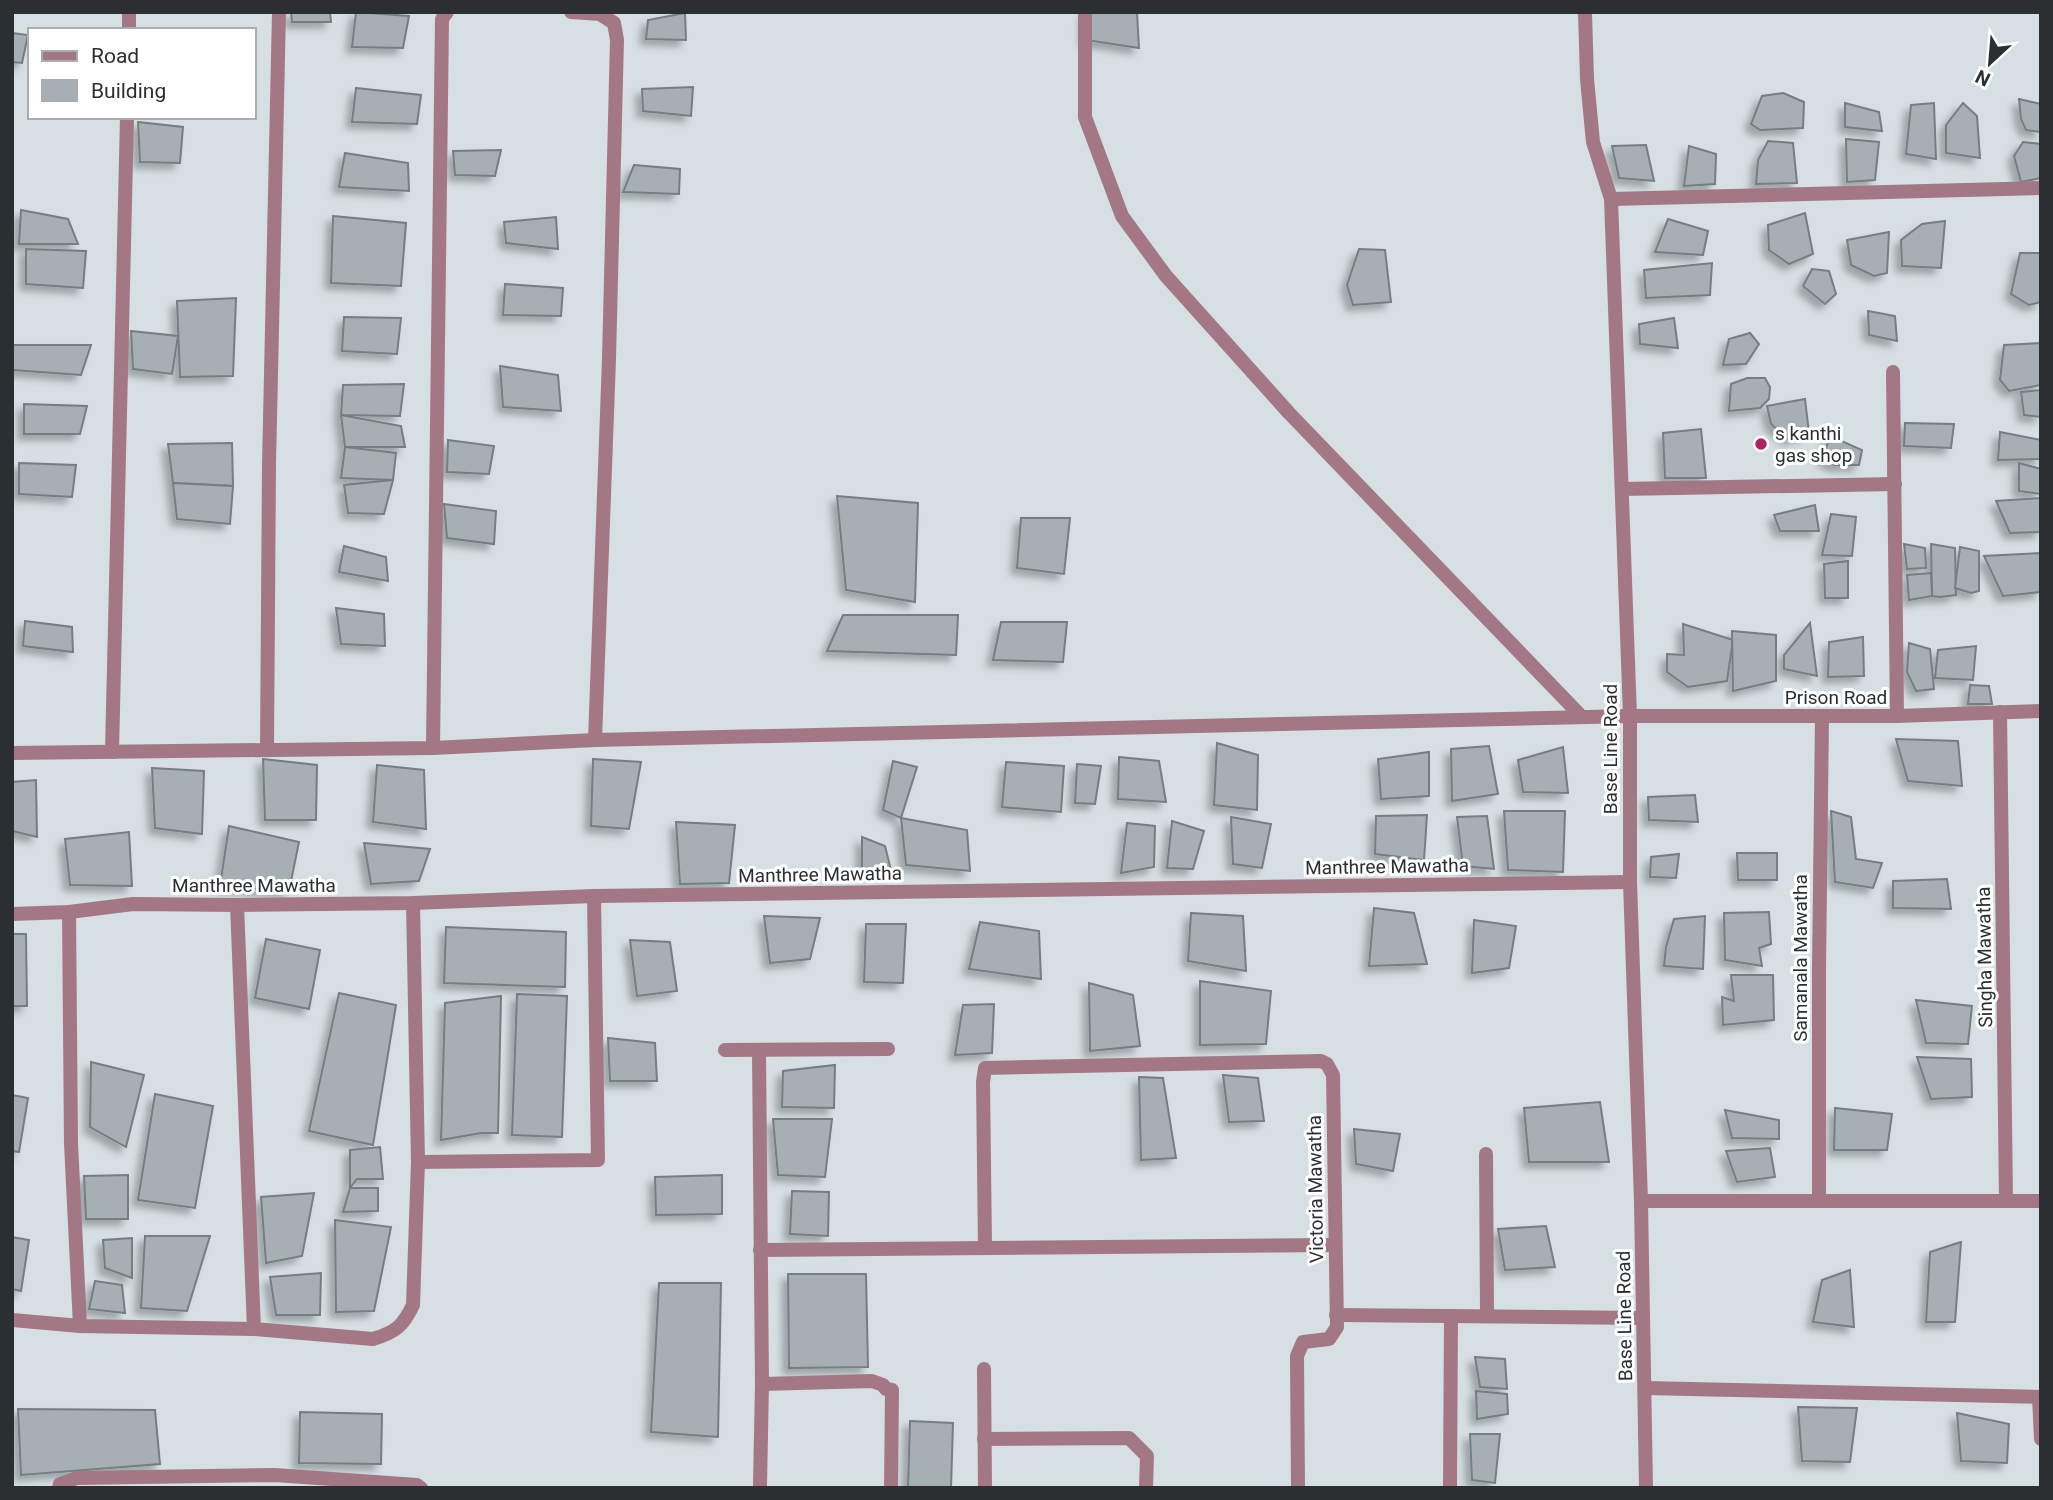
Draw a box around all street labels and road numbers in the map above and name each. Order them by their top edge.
street label: Base Line Road [1599,684,1622,814]
street label: Prison Road [1785,686,1887,709]
street label: Manthree Mawatha [1305,854,1469,879]
street label: Manthree Mawatha [738,862,902,887]
street label: Manthree Mawatha [172,874,336,897]
street label: Samanala Mawatha [1789,874,1812,1042]
street label: Singha Mawatha [1972,886,1997,1028]
street label: Victoria Mawatha [1303,1115,1328,1263]
street label: Base Line Road [1612,1251,1637,1381]

